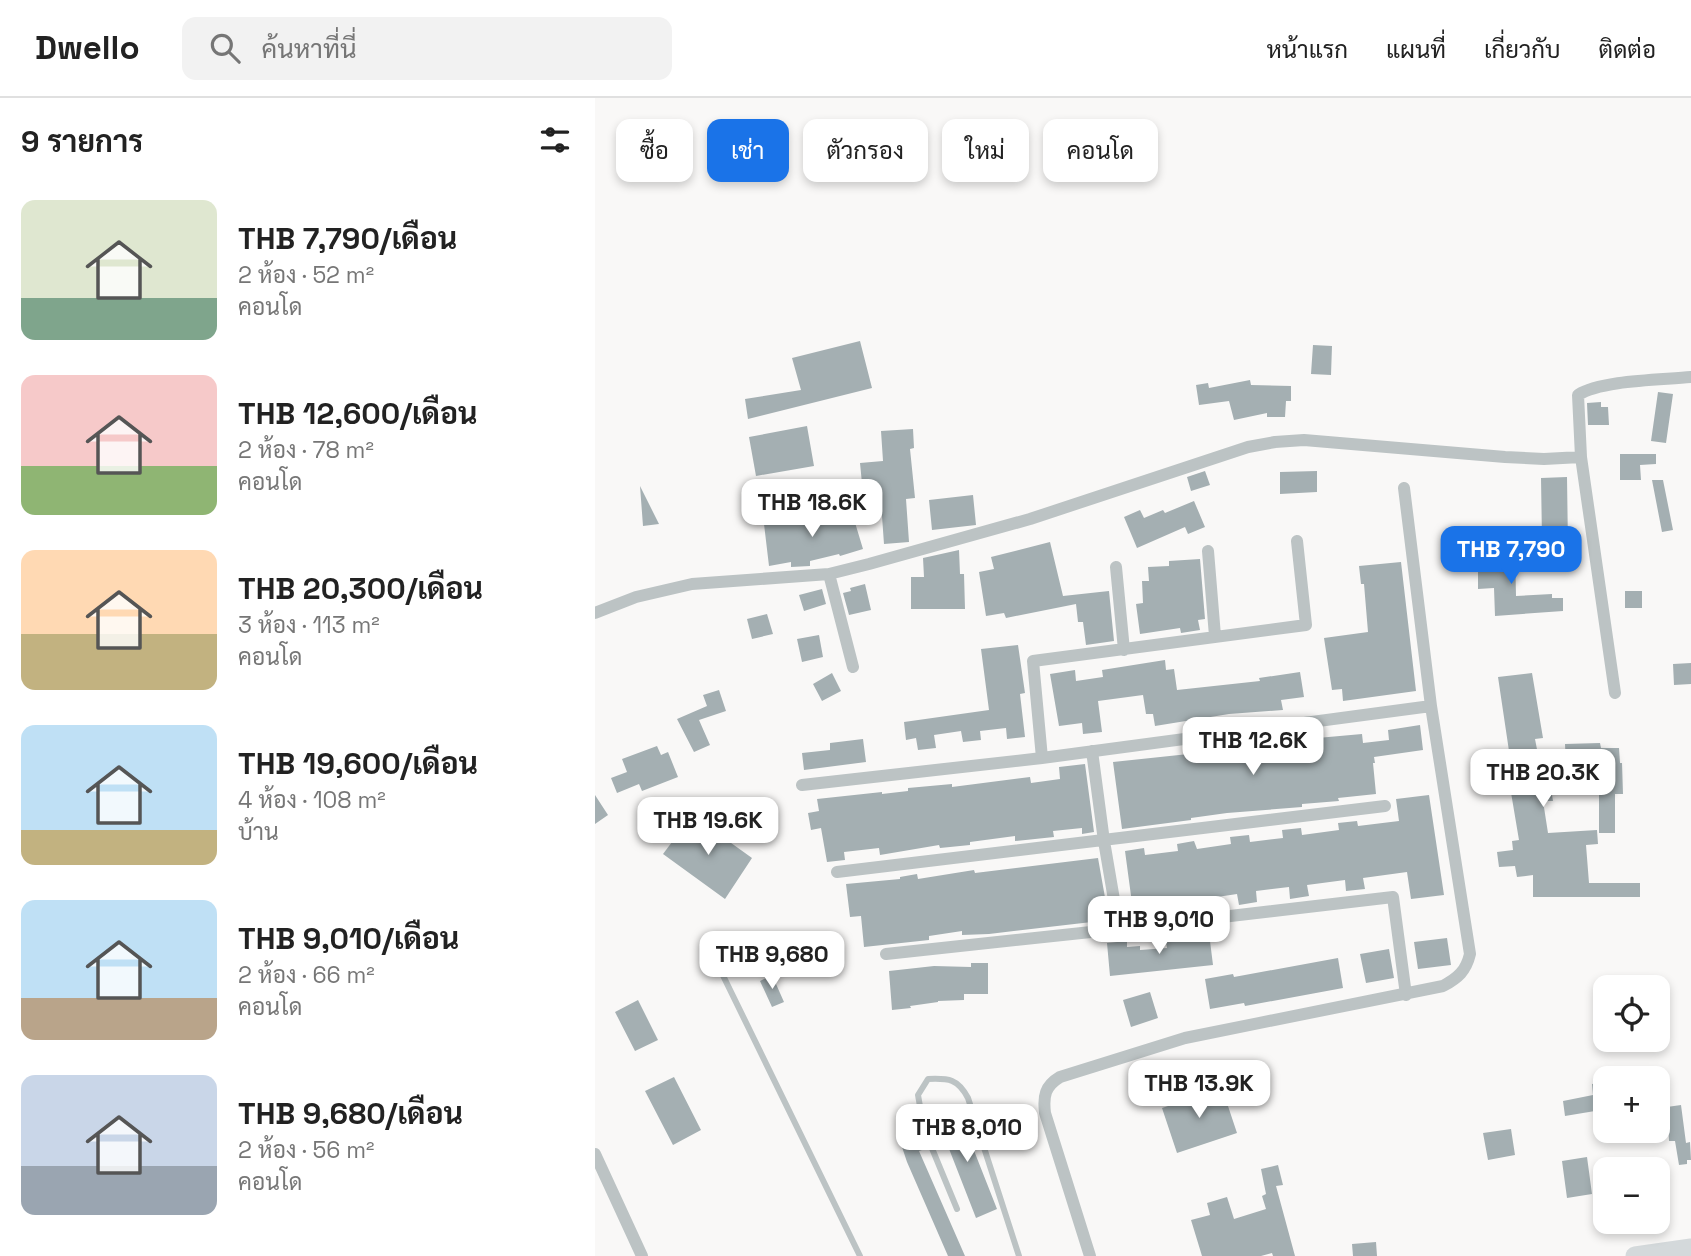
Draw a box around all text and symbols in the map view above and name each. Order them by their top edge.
search box [182,17,672,80]
text: Dwello [35,27,140,69]
icon: search [206,29,244,67]
text: ค้นหาที่นี่ [262,32,357,66]
text: หน้าแรก [1267,34,1348,65]
text: แผนที่ [1386,34,1446,65]
text: เกี่ยวกับ [1484,34,1561,65]
text: ติดต่อ [1599,34,1656,65]
chip: ซื้อ [616,119,693,182]
chip: เช่า [707,119,789,182]
chip: ตัวกรอง [803,119,928,182]
chip: ใหม่ [942,119,1029,182]
chip: คอนโด [1043,119,1158,182]
icon: filters [536,121,574,159]
text: 9 รายการ [21,122,143,161]
text: THB 7,790/เดือน [238,219,457,258]
icon: home [77,228,161,312]
text: 2 ห้อง · 52 m² [238,260,374,290]
text: คอนโด [238,292,302,322]
text: THB 12,600/เดือน [238,394,478,433]
icon: home [77,403,161,487]
text: 2 ห้อง · 78 m² [238,435,374,465]
text: คอนโด [238,467,302,497]
pin: THB 18.6K [732,480,892,539]
text: THB 18.6K [757,487,867,517]
pin: THB 7,790 [1431,526,1591,586]
text: THB 7,790 [1457,534,1565,564]
text: THB 20,300/เดือน [238,569,483,608]
icon: home [77,578,161,662]
text: 3 ห้อง · 113 m² [238,610,380,640]
text: คอนโด [238,642,302,672]
pin: THB 12.6K [1173,718,1333,777]
text: THB 12.6K [1198,725,1308,755]
text: THB 19,600/เดือน [238,744,478,783]
pin: THB 20.3K [1463,750,1623,809]
icon: home [77,753,161,837]
text: THB 20.3K [1486,757,1600,787]
text: 4 ห้อง · 108 m² [238,785,386,815]
pin: THB 19.6K [628,798,788,857]
text: THB 19.6K [653,805,763,835]
text: บ้าน [238,817,279,847]
pin: THB 9,010 [1079,896,1239,956]
text: THB 9,010 [1104,904,1214,934]
text: THB 9,010/เดือน [238,919,459,958]
icon: home [77,928,161,1012]
pin: THB 9,680 [692,932,852,991]
text: THB 9,680 [715,939,829,969]
text: 2 ห้อง · 66 m² [238,960,375,990]
map controls [1593,975,1670,1234]
button: locate [1593,975,1670,1052]
text: คอนโด [238,992,302,1022]
pin: THB 13.9K [1119,1060,1279,1120]
button: + [1593,1066,1670,1143]
text: THB 13.9K [1144,1068,1254,1098]
text: THB 9,680/เดือน [238,1094,463,1133]
icon: home [77,1103,161,1187]
pin: THB 8,010 [887,1104,1047,1164]
text: THB 8,010 [912,1112,1022,1142]
text: 2 ห้อง · 56 m² [238,1135,374,1165]
button: − [1593,1157,1670,1234]
text: คอนโด [238,1167,302,1197]

